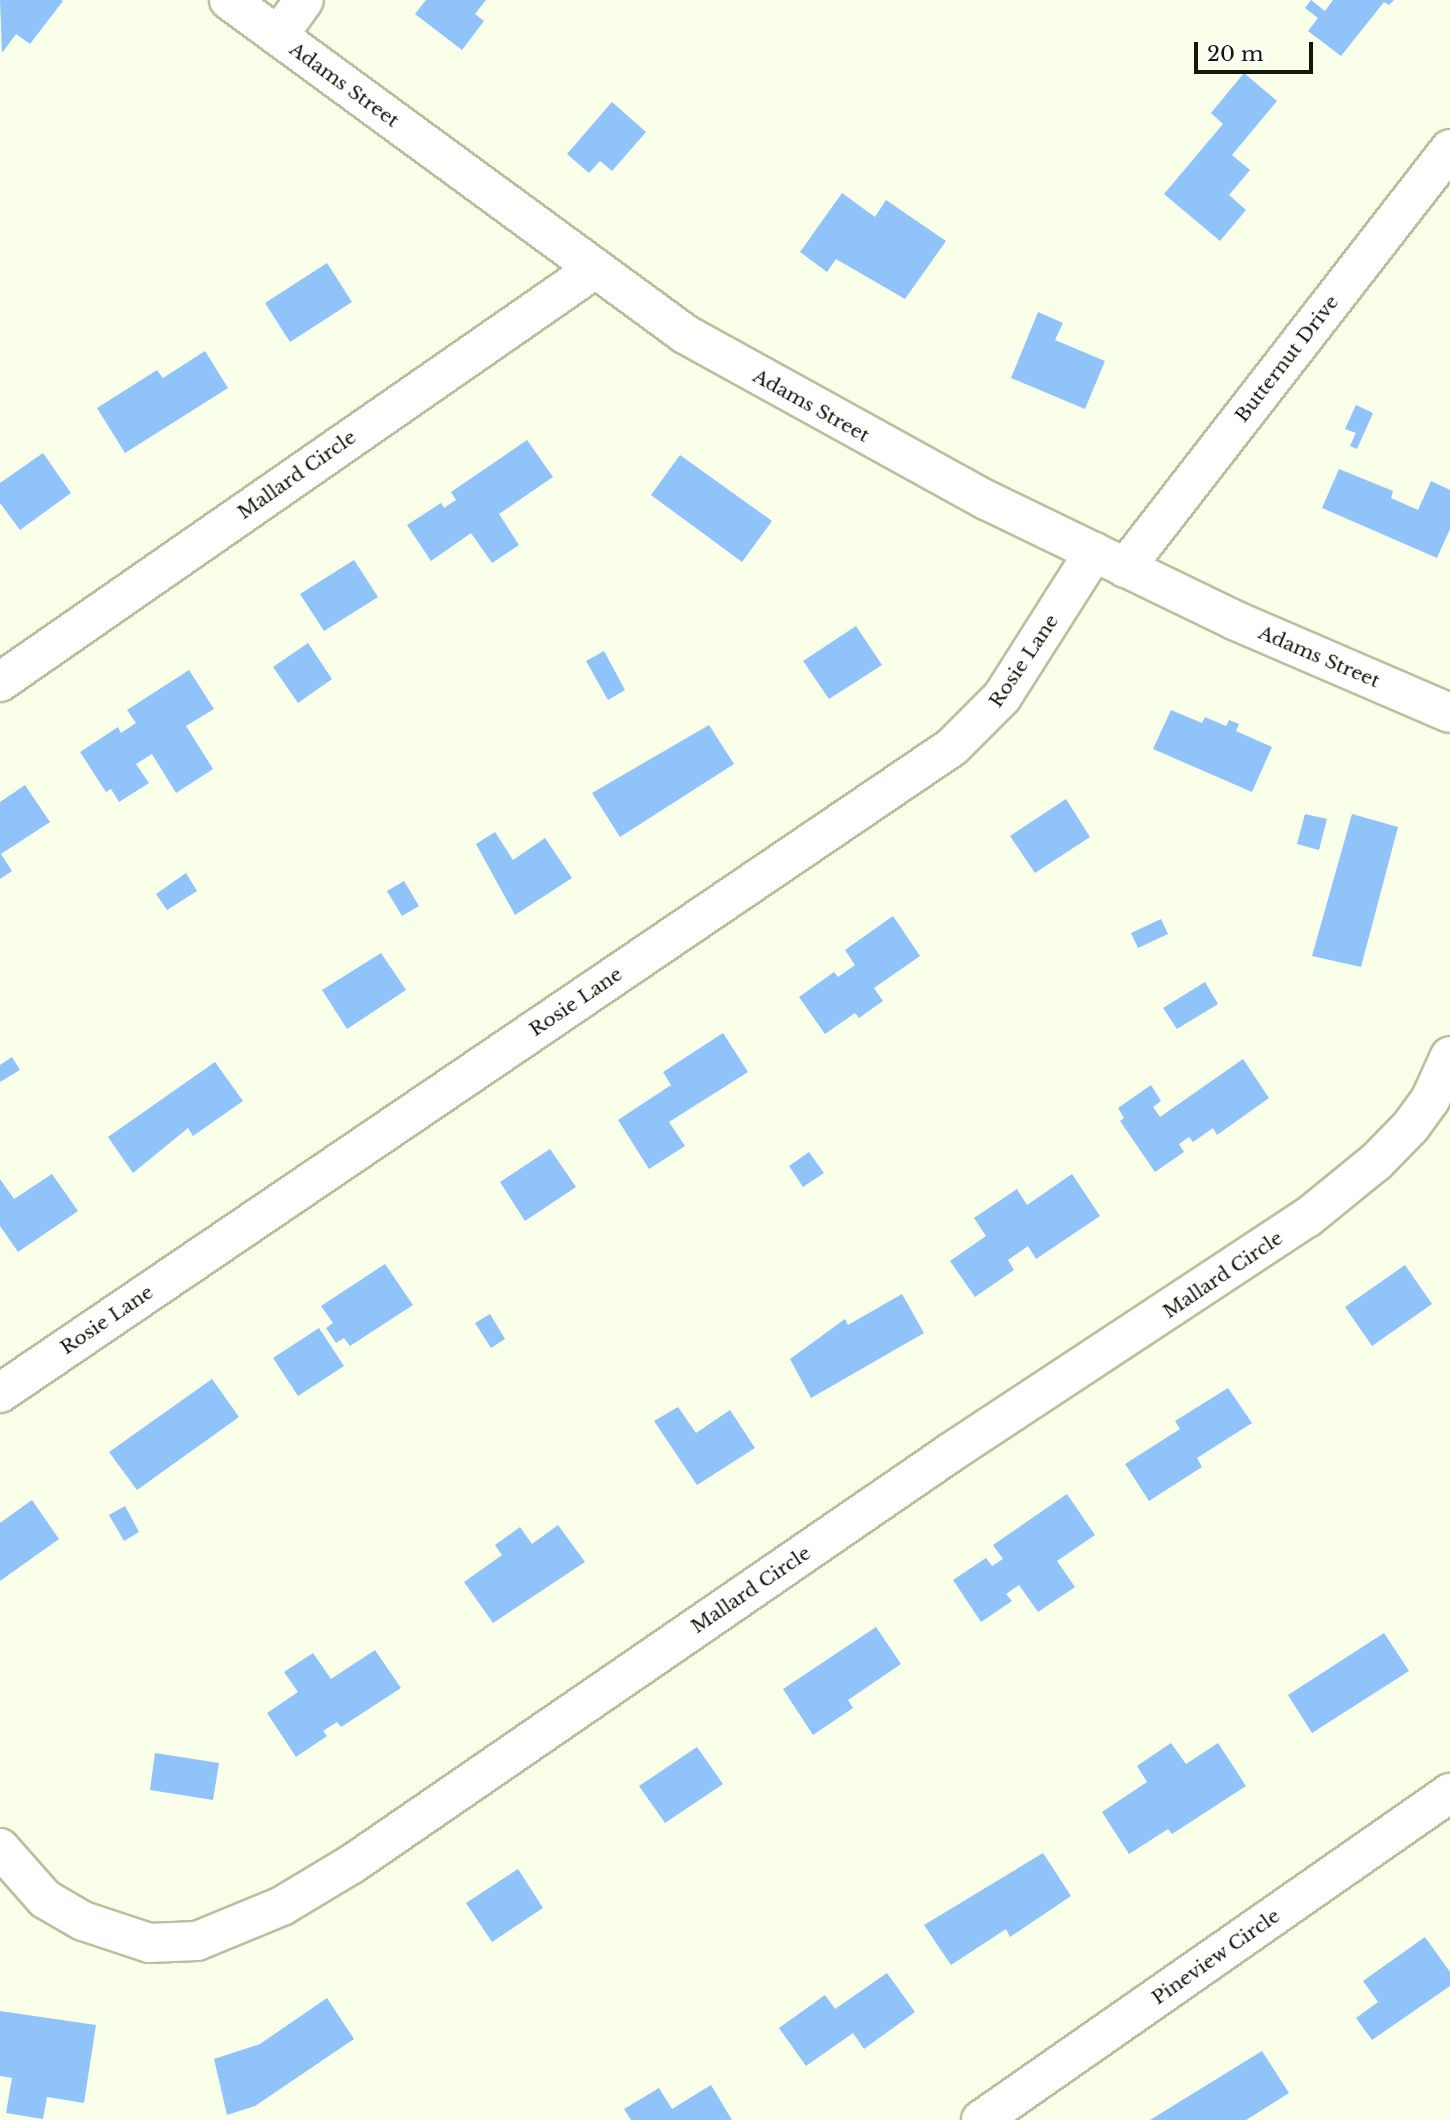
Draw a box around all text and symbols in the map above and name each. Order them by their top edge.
scale bar [1198,28,1317,72]
street label: Adams Street [285,38,403,132]
text: 20 m [1207,41,1264,67]
street label: Butternut Drive [1231,291,1343,427]
street label: Adams Street [749,365,873,447]
street label: Mallard Circle [233,426,361,524]
street label: Rosie Lane [985,610,1063,712]
street label: Adams Street [1255,621,1383,693]
street label: Rosie Lane [525,963,627,1041]
street label: Mallard Circle [1159,1227,1287,1323]
street label: Rosie Lane [56,1281,158,1359]
street label: Mallard Circle [687,1542,815,1638]
street label: Pineview Circle [1147,1904,1285,2010]

